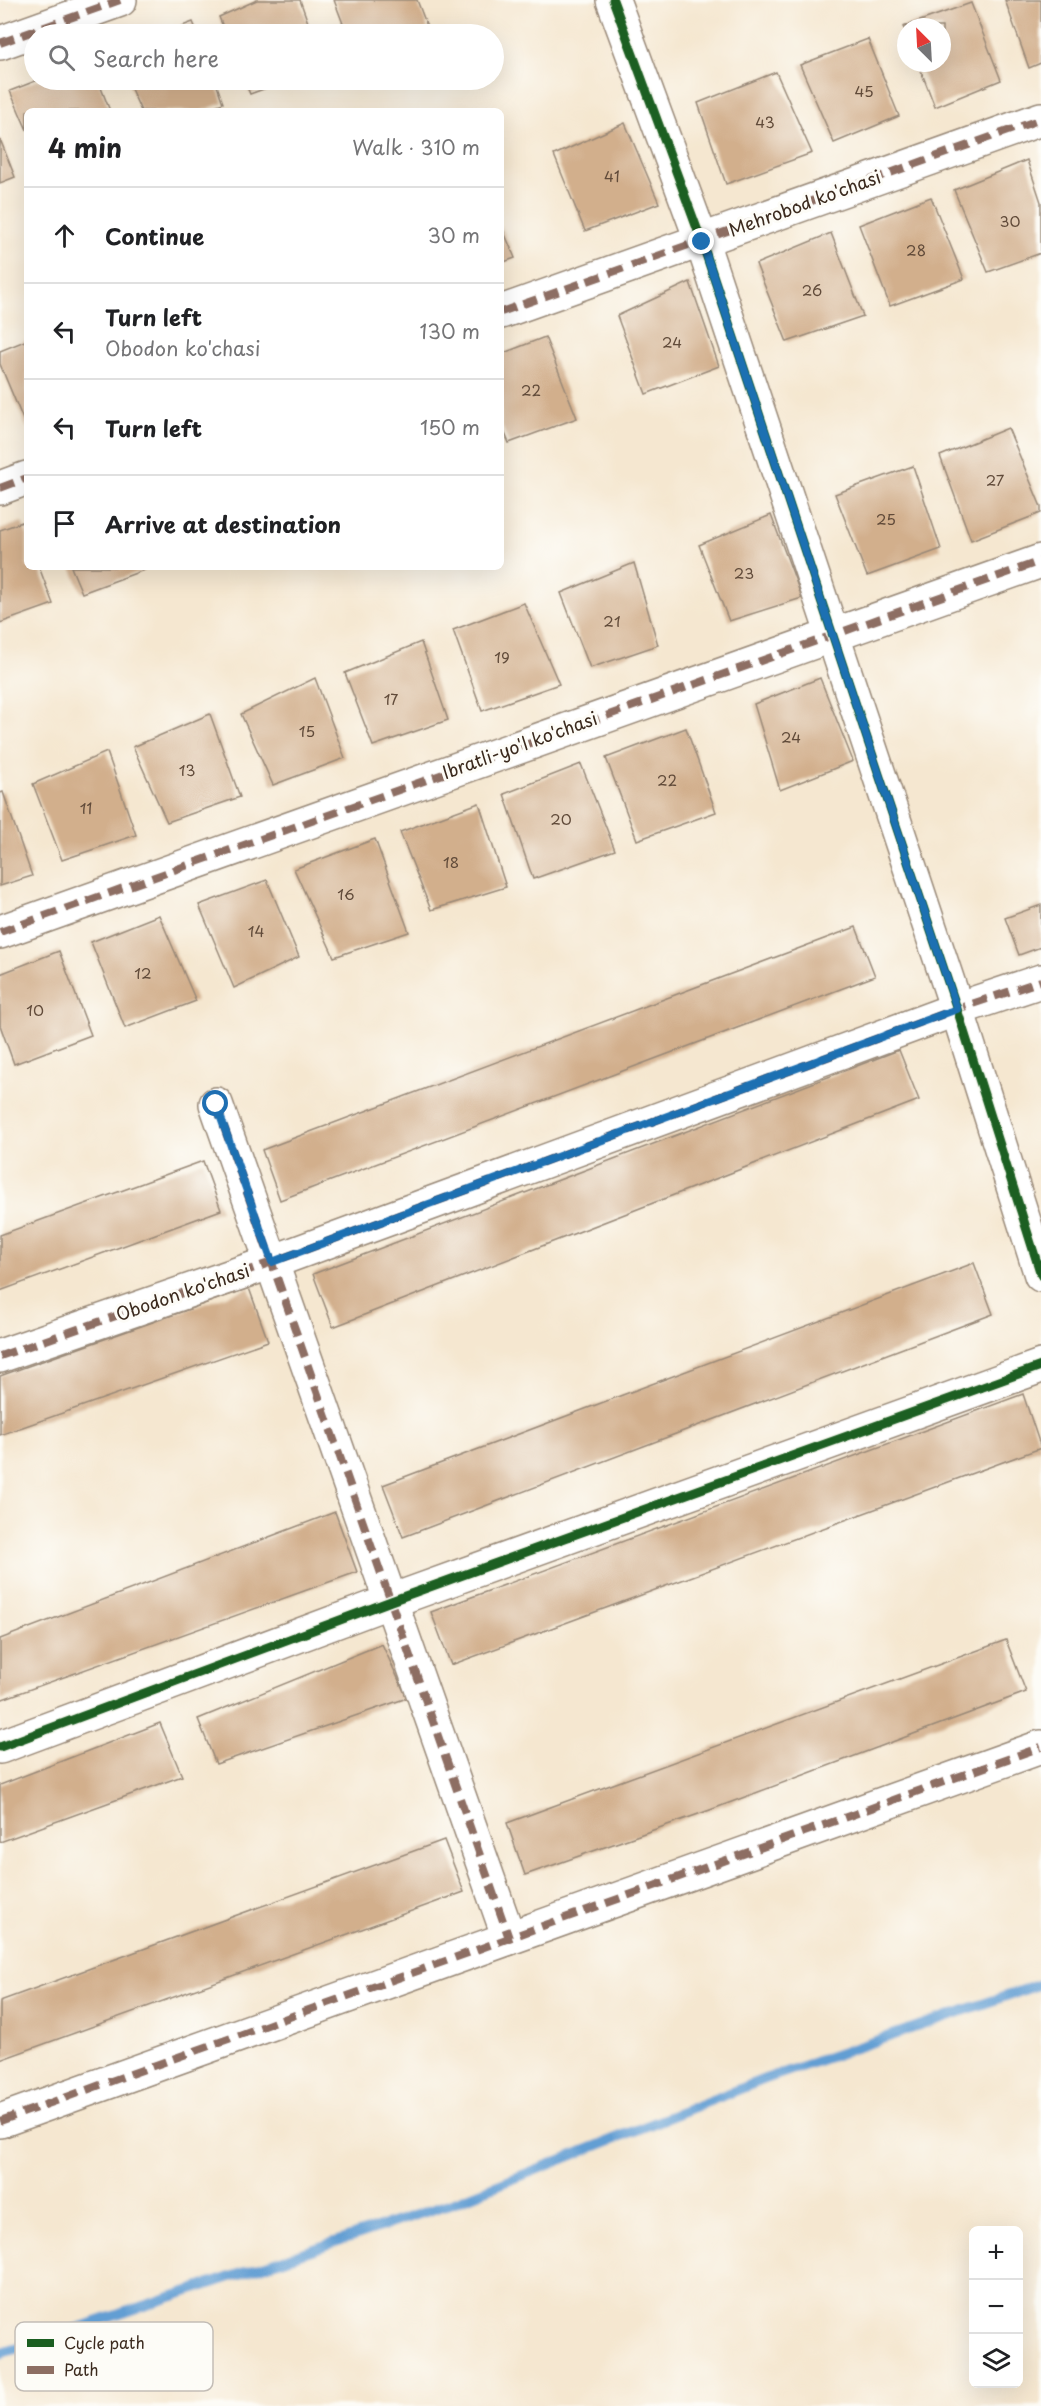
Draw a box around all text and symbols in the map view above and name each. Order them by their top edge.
north arrow [897,18,951,72]
search box [24,24,504,90]
icon: search [45,41,78,74]
text: Search here [93,41,219,74]
house number: 45 [854,79,874,102]
house number: 43 [755,110,775,133]
text: 4 min [48,128,122,167]
text: Walk · 310 m [352,132,480,162]
street label: Mehrobod ko'chasi [725,163,884,243]
house number: 41 [604,164,620,187]
house number: 30 [1000,209,1020,232]
icon: ahead [48,219,81,252]
text: Continue [105,219,204,252]
text: 30 m [427,220,480,250]
route end [688,228,714,254]
house number: 28 [906,238,926,261]
house number: 26 [802,278,822,301]
text: Turn left [105,300,202,333]
icon: left [48,315,81,348]
text: 130 m [420,316,480,346]
house number: 24 [662,330,682,353]
text: Obodon ko'chasi [105,333,260,363]
house number: 22 [521,378,541,401]
icon: left [48,411,81,444]
text: Turn left [105,411,202,444]
text: 150 m [420,412,480,442]
house number: 27 [986,468,1005,491]
icon: arrive [48,507,81,540]
text: Arrive at destination [105,507,341,540]
house number: 25 [876,507,896,530]
house number: 23 [734,561,754,584]
house number: 21 [603,609,621,632]
house number: 19 [494,645,510,668]
house number: 17 [384,687,398,710]
street label: Ibratli-yo'l ko'chasi [438,704,601,785]
house number: 15 [299,719,315,742]
house number: 24 [781,725,801,748]
house number: 13 [179,758,195,781]
house number: 22 [657,768,677,791]
house number: 11 [80,796,92,819]
house number: 20 [550,807,572,830]
house number: 18 [443,850,459,873]
house number: 16 [337,882,355,905]
house number: 14 [248,919,264,942]
house number: 12 [134,961,152,984]
house number: 10 [26,998,44,1021]
route start [202,1090,228,1116]
street label: Obodon ko'chasi [112,1256,253,1327]
map controls [969,2226,1023,2388]
button: + [969,2226,1023,2280]
button: − [969,2280,1023,2334]
legend [15,2322,213,2391]
text: Cycle path [64,2330,145,2354]
button: layers [969,2334,1023,2388]
text: Path [64,2357,99,2381]

